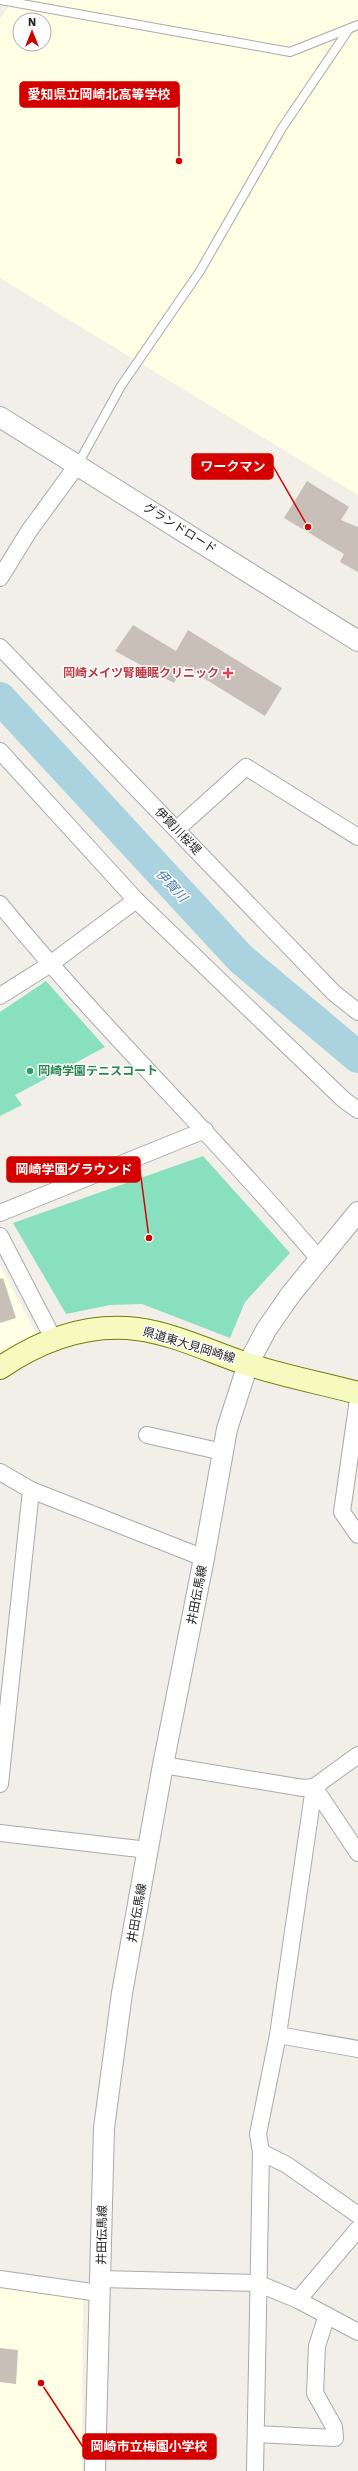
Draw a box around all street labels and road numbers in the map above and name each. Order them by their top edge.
street label: グランドロード [141,500,219,556]
street label: 伊賀川桜堤 [152,805,204,857]
street label: 県道東大見岡崎線 [141,1324,237,1366]
street label: 井田伝馬線 [184,1564,210,1626]
street label: 井田伝馬線 [125,1882,149,1944]
street label: 井田伝馬線 [94,2205,110,2265]

